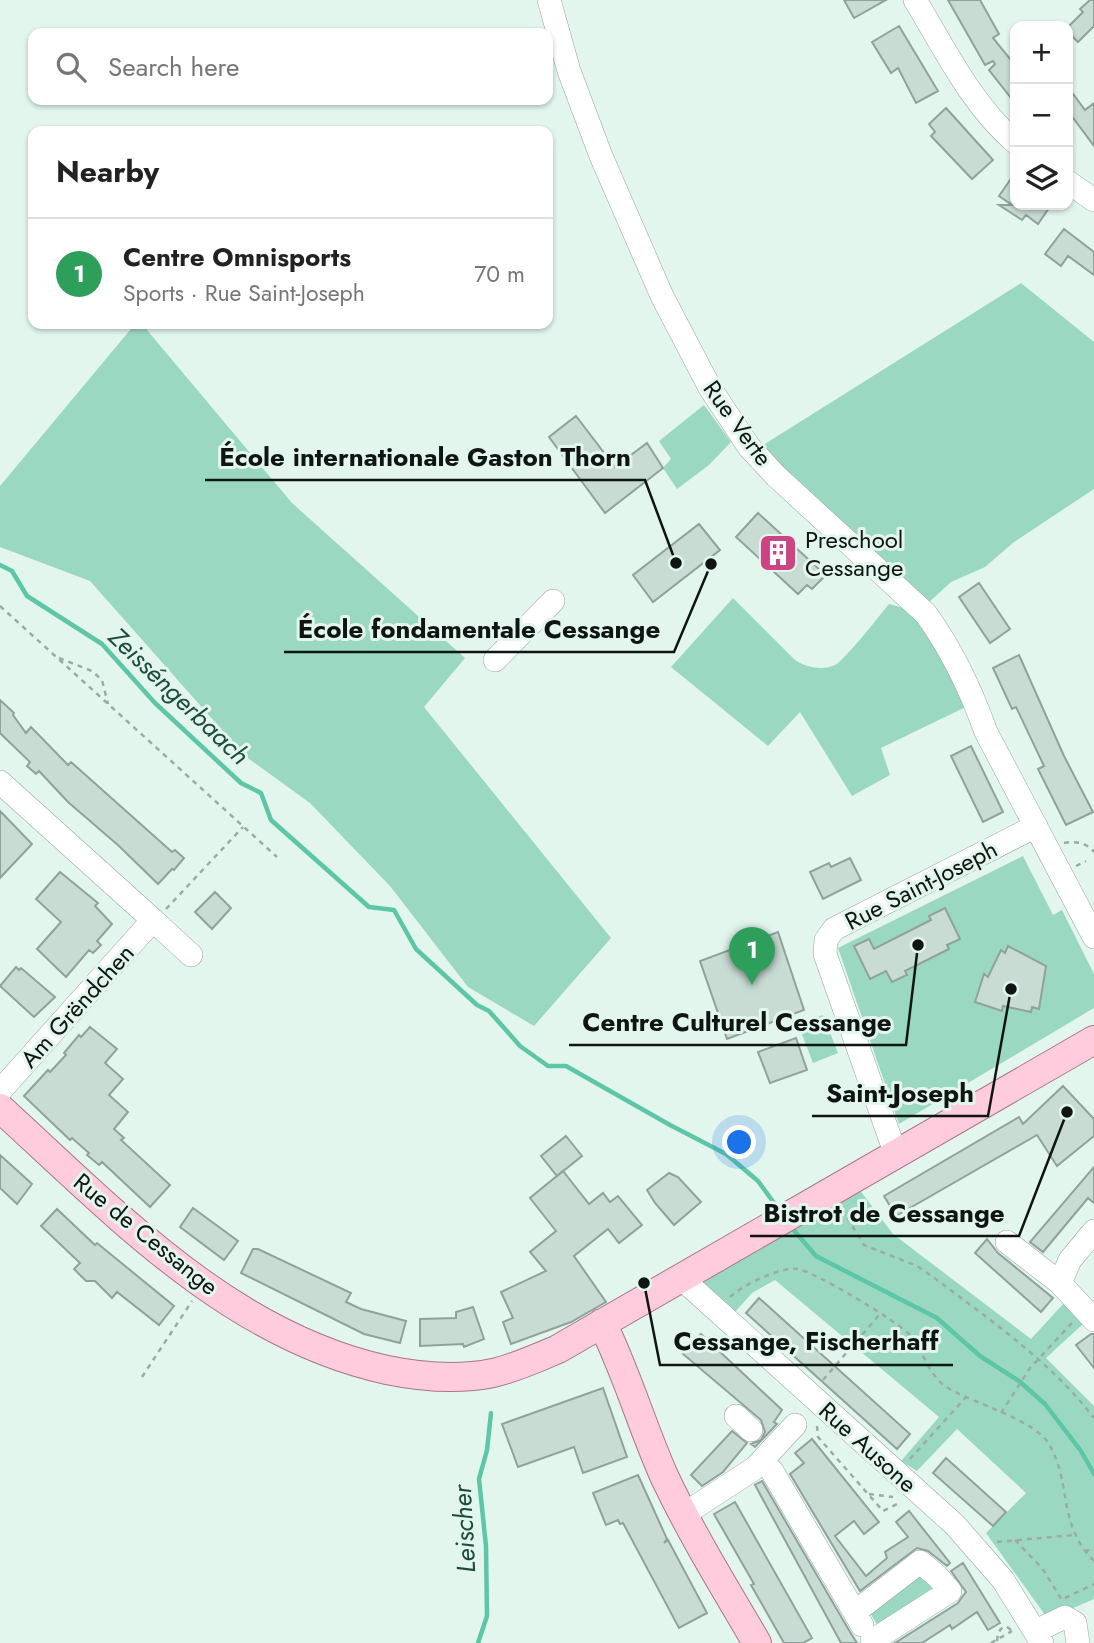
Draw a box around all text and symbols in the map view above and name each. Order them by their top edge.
map controls [1010,21,1073,210]
button: + [1010,21,1073,84]
search box [28,28,553,105]
icon: search [52,48,90,86]
text: Search here [108,48,240,86]
button: − [1010,84,1073,147]
button: layers [1010,147,1073,210]
text: Nearby [56,150,159,193]
text: Centre Omnisports [123,238,351,276]
text: 1 [73,257,85,291]
text: 70 m [474,257,525,291]
text: Sports · Rue Saint-Joseph [123,276,365,310]
street label: Rue Verte [695,373,781,473]
callout: École internationale Gaston Thorn [205,433,645,480]
text: École internationale Gaston Thorn [219,438,631,476]
place label: Preschool Cessange [805,522,903,585]
building icon: Preschool Cessange [757,532,799,574]
callout: École fondamentale Cessange [284,605,674,652]
text: École fondamentale Cessange [298,610,660,648]
water label: Zeisséngerbaach [99,618,258,773]
street label: Rue Saint-Joseph [839,831,1003,939]
pin: 1 [729,927,775,985]
street label: Am Grëndchen [12,936,142,1076]
callout: Centre Culturel Cessange [569,998,906,1045]
text: Centre Culturel Cessange [582,1003,892,1041]
callout: Saint-Joseph [812,1069,988,1116]
text: Saint-Joseph [826,1074,974,1112]
your location [722,1125,756,1159]
street label: Rue de Cessange [66,1165,226,1303]
callout: Bistrot de Cessange [750,1189,1019,1236]
text: Bistrot de Cessange [763,1194,1005,1232]
callout: Cessange, Fischerhaff [660,1318,953,1365]
text: Cessange, Fischerhaff [674,1322,939,1360]
street label: Rue Ausone [811,1393,925,1501]
water label: Leischer [443,1483,485,1574]

